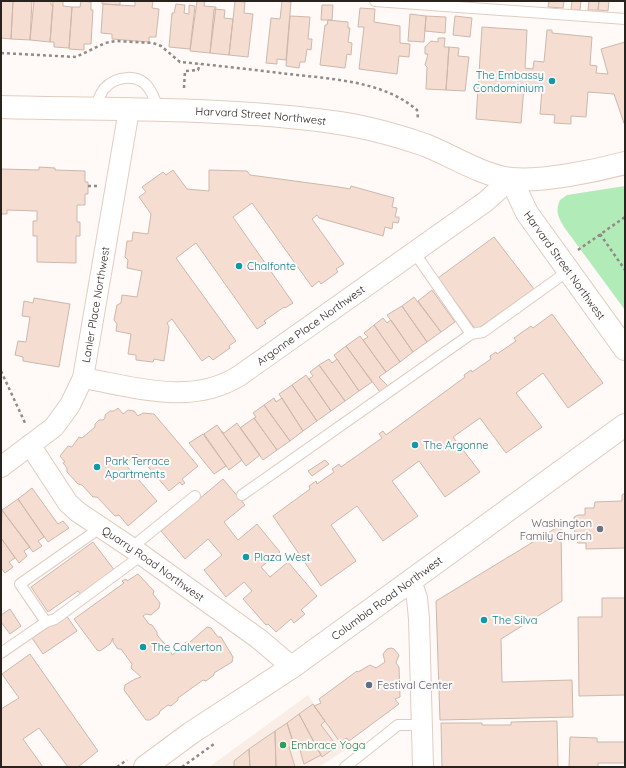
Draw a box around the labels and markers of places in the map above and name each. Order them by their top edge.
place label: The Embassy Condominium [473,68,544,95]
marker: The Embassy Condominium [547,76,557,86]
place label: Chalfonte [247,259,296,273]
marker: Chalfonte [234,261,244,271]
place label: The Argonne [423,438,489,452]
marker: The Argonne [410,440,420,450]
place label: Park Terrace Apartments [105,454,170,481]
marker: Park Terrace Apartments [92,462,102,472]
place label: Washington Family Church [520,516,592,543]
marker: Washington Family Church [595,524,605,534]
place label: Plaza West [254,550,311,564]
marker: Plaza West [241,552,251,562]
place label: The Silva [492,613,537,627]
marker: The Silva [479,615,489,625]
place label: The Calverton [151,640,222,654]
marker: The Calverton [138,642,148,652]
place label: Festival Center [377,678,453,692]
marker: Festival Center [364,680,374,690]
place label: Embrace Yoga [291,738,365,752]
marker: Embrace Yoga [278,740,288,750]

